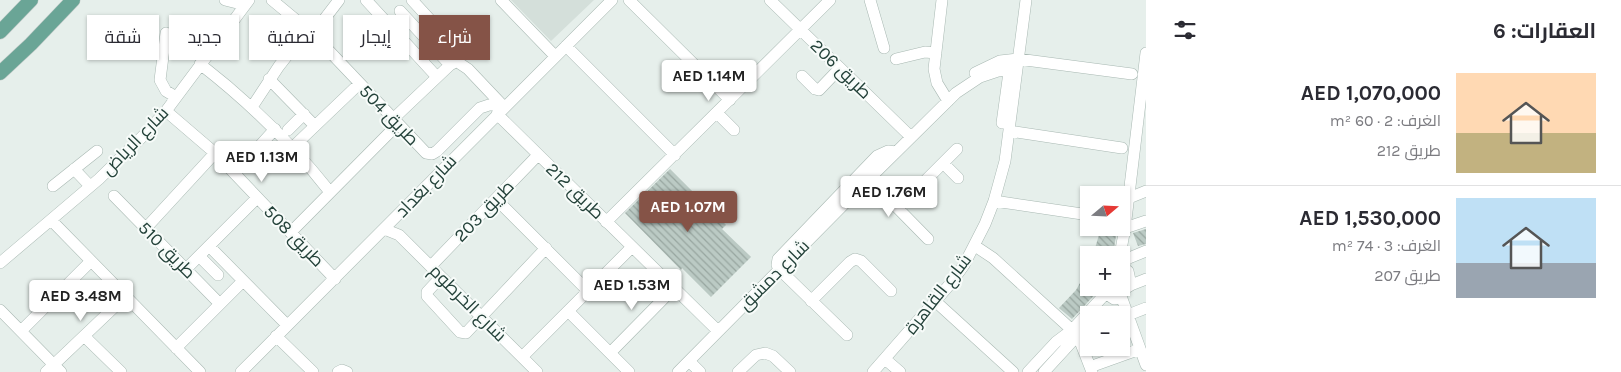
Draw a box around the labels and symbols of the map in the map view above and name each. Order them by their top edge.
street label: طريق 206 [805,34,876,104]
pin: AED 1.14M [652,59,766,102]
street label: طريق 504 [354,80,423,151]
street label: شارع الرياض [97,102,174,181]
pin: AED 1.13M [205,140,319,183]
street label: شارع بغداد [391,150,462,223]
street label: طريق 212 [541,158,609,225]
street label: طريق 203 [449,176,519,247]
pin: AED 1.76M [832,176,946,218]
north arrow [1080,186,1130,236]
pin: AED 1.07M [631,190,745,233]
street label: طريق 508 [259,201,329,272]
street label: طريق 510 [133,217,200,284]
street label: شارع دمشق [734,235,815,316]
street label: شارع القاهرة [900,249,977,339]
street label: شارع الخرطوم [424,260,511,347]
pin: AED 1.53M [575,268,689,311]
pin: AED 3.48M [24,280,138,322]

